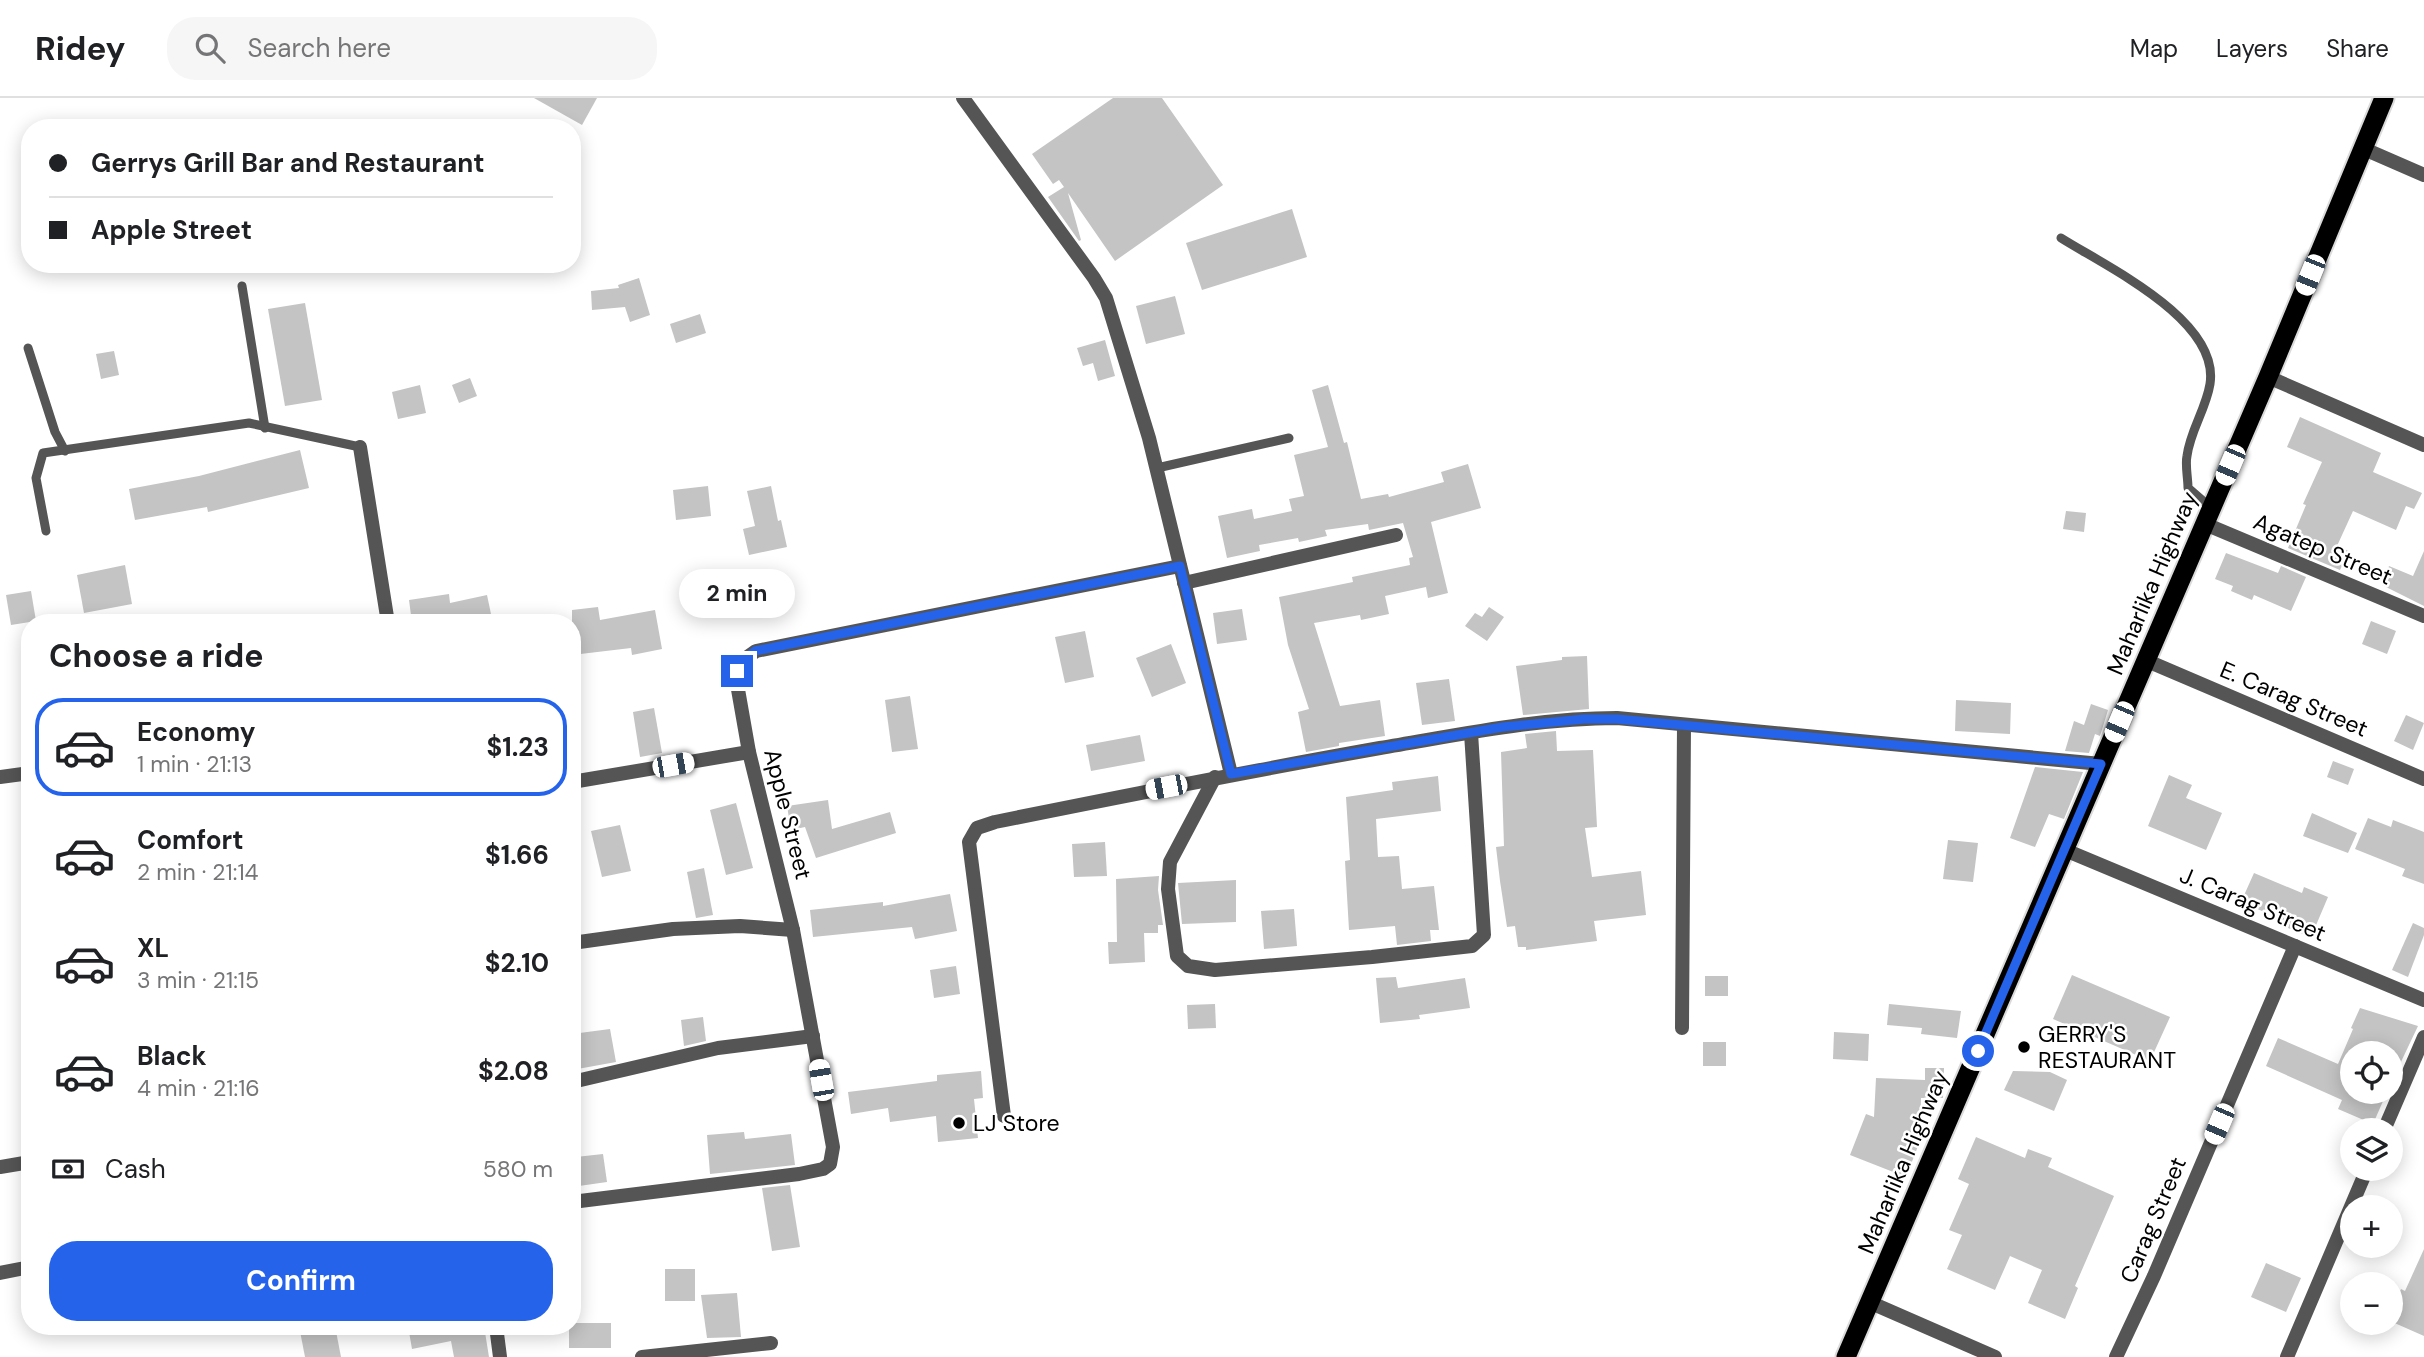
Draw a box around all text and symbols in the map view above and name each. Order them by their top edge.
search box [167,17,657,80]
text: Ridey [35,27,125,70]
icon: search [191,29,229,67]
text: Search here [247,31,391,65]
text: Map [2130,33,2178,64]
text: Layers [2216,33,2288,64]
text: Share [2326,33,2389,64]
text: Gerrys Grill Bar and Restaurant [91,146,485,180]
text: Apple Street [91,213,252,247]
car [2293,252,2328,298]
car [2213,442,2248,488]
street label: Maharlika Highway [2100,487,2204,679]
street label: Agatep Street [2249,506,2397,592]
callout: 2 min [679,570,795,618]
text: 2 min [707,578,767,608]
text: Choose a ride [49,635,264,677]
street label: E. Carag Street [2215,654,2373,744]
route end [721,655,753,687]
car [2102,699,2137,745]
text: Economy [137,715,255,749]
icon: car [53,716,116,779]
text: $1.23 [487,730,549,764]
street label: Apple Street [757,746,819,882]
text: 1 min · 21:13 [137,749,252,779]
car [651,751,696,779]
car [1144,773,1189,801]
text: Comfort [137,823,243,857]
icon: car [53,824,116,887]
text: $1.66 [485,838,549,872]
text: 2 min · 21:14 [137,857,259,887]
street label: J. Carag Street [2175,860,2331,948]
text: XL [137,931,169,965]
icon: car [53,932,116,995]
text: $2.10 [485,946,549,980]
text: 3 min · 21:15 [137,965,259,995]
place label: GERRY'S RESTAURANT [2038,1019,2176,1075]
route start [1962,1035,1994,1067]
text: Black [137,1039,207,1073]
marker: GERRY'S RESTAURANT [2016,1039,2032,1055]
icon: car [53,1040,116,1103]
map controls [2340,1041,2403,1335]
button: locate [2340,1041,2403,1104]
text: $2.08 [478,1054,549,1088]
car [808,1057,835,1103]
street label: Maharlika Highway [1851,1066,1955,1258]
text: 4 min · 21:16 [137,1073,260,1103]
car [2202,1101,2237,1147]
place label: LJ Store [973,1108,1060,1138]
marker: LJ Store [951,1115,967,1131]
button: layers [2340,1118,2403,1181]
icon: cash [49,1150,87,1188]
text: Cash [105,1152,166,1186]
street label: Carag Street [2113,1152,2193,1288]
text: 580 m [483,1154,553,1184]
button: + [2340,1195,2403,1258]
button: Confirm [49,1241,553,1321]
button: − [2340,1272,2403,1335]

